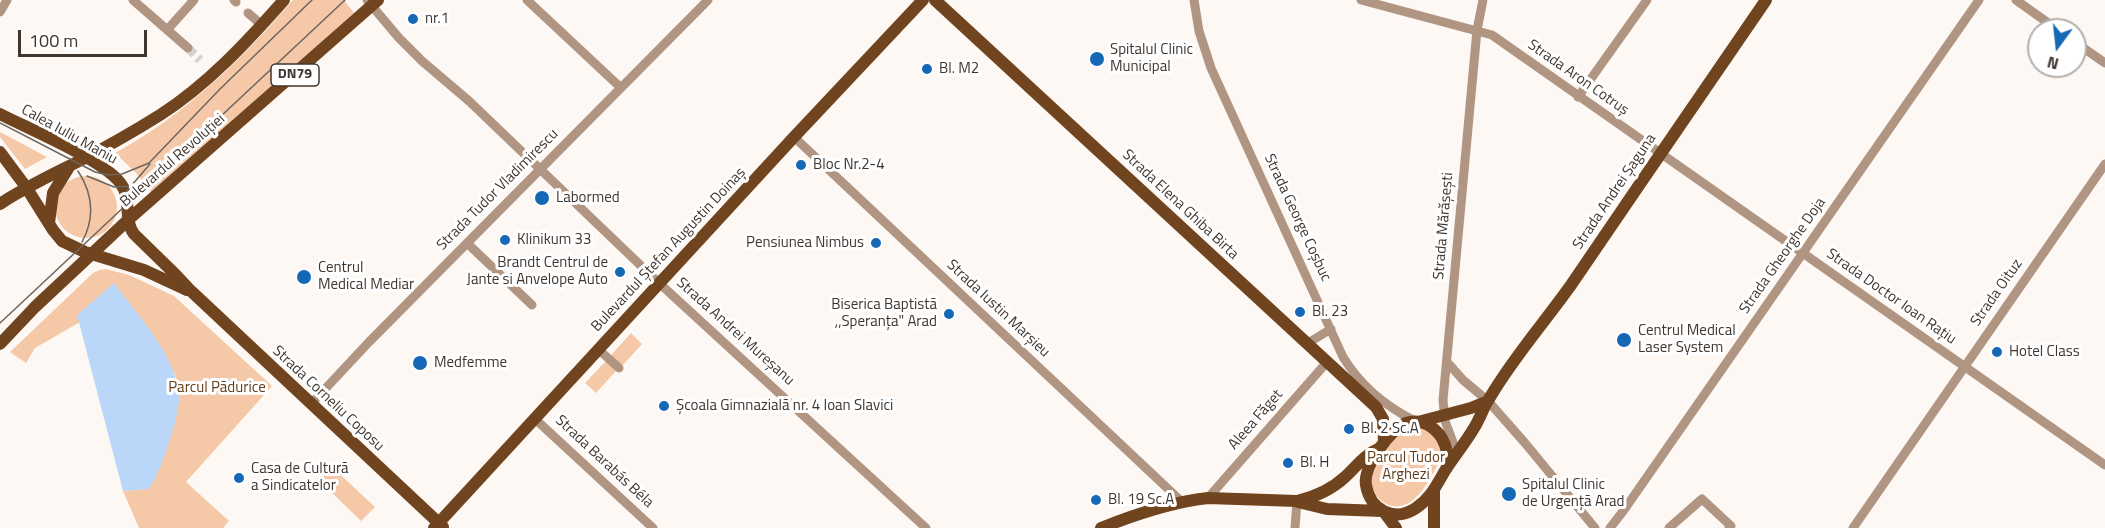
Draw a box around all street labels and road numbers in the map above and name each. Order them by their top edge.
street label: Strada Aron Cotruș [1524,36,1632,120]
road number: DN79 [271,64,319,86]
street label: Calea Iuliu Maniu [18,101,120,169]
street label: Bulevardul Revoluției [117,111,229,211]
street label: Strada Tudor Vladimirescu [433,125,563,255]
street label: Strada Andrei Șaguna [1570,131,1660,253]
street label: Strada Elena Ghiba Birta [1118,146,1242,264]
street label: Strada George Coșbuc [1260,151,1334,285]
street label: Bulevardul Ștefan Augustin Doinaș [588,164,750,336]
street label: Strada Mărășești [1430,172,1458,280]
street label: Strada Gheorghe Doja [1736,194,1830,318]
street label: Strada Doctor Ioan Rațiu [1823,245,1959,349]
street label: Strada Oituz [1967,256,2027,330]
street label: Strada Iustin Marșieu [943,257,1053,361]
street label: Strada Andrei Mureșanu [672,274,798,390]
street label: Strada Corneliu Coposu [268,343,388,455]
street label: Aleea Făget [1225,386,1287,454]
street label: Strada Barabás Béla [551,412,657,512]

